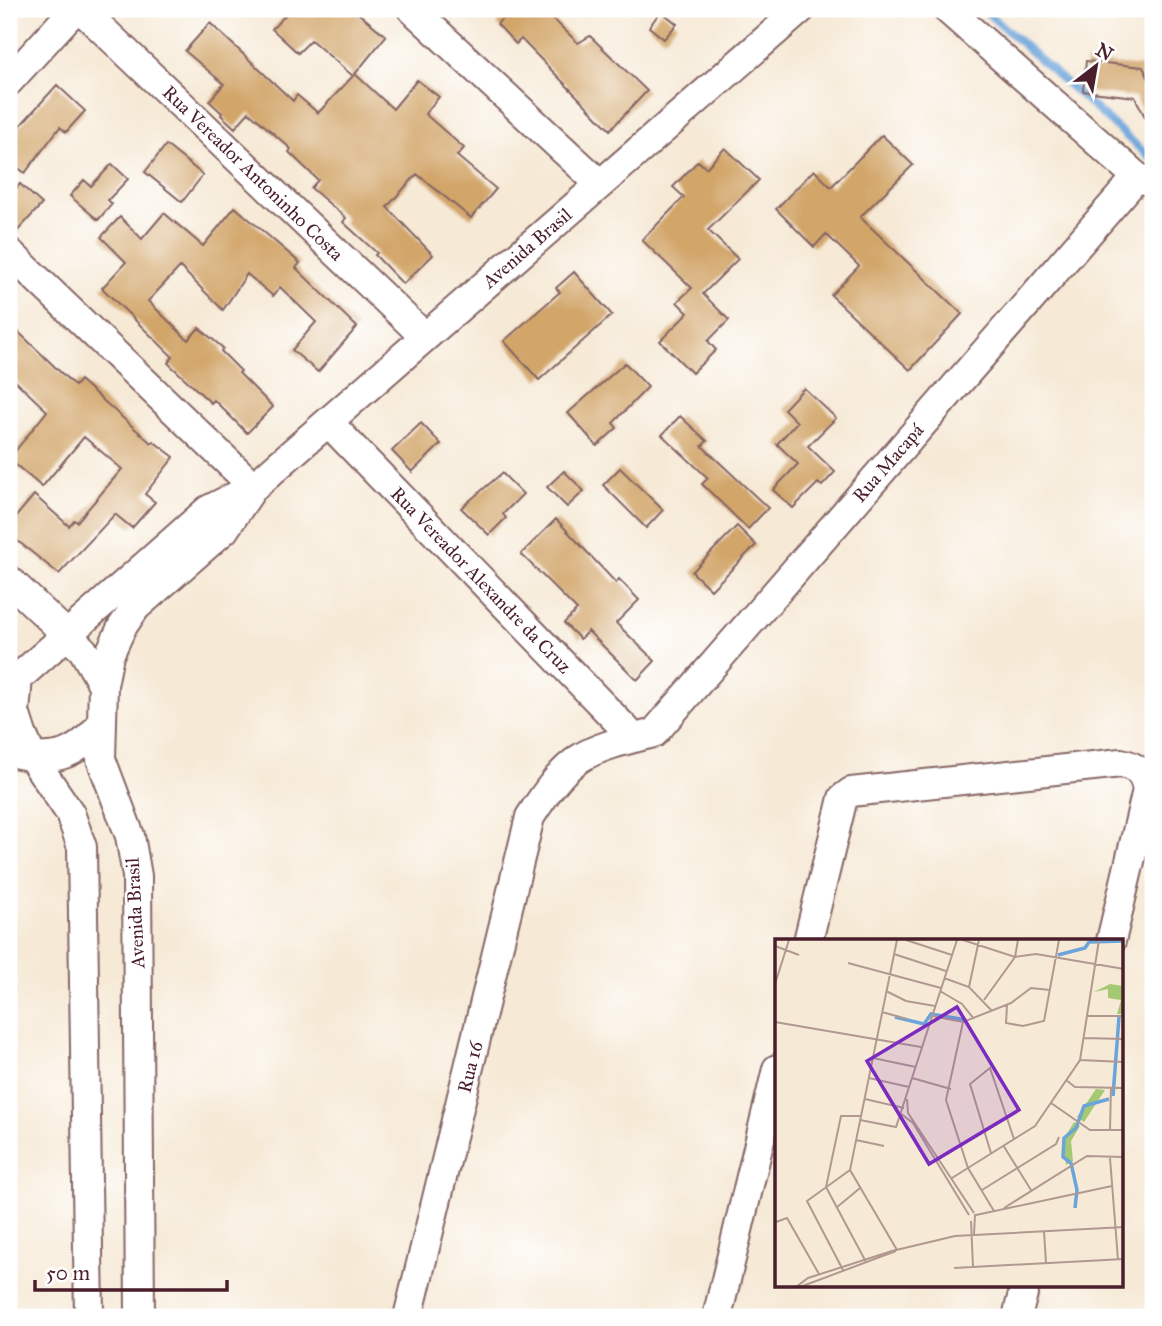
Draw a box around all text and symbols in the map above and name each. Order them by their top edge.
north arrow [1060,32,1130,102]
text: N [1092,38,1117,66]
street label: Rua Vereador Antoninho Costa [158,81,349,266]
street label: Avenida Brasil [477,202,577,294]
street label: Rua Macapá [848,418,929,507]
street label: Rua Vereador Alexandre da Cruz [386,482,576,678]
street label: Avenida Brasil [121,856,149,970]
inset map [775,939,1124,1288]
street label: Rua 16 [452,1037,488,1095]
scale bar [35,1249,228,1293]
text: 50 m [46,1260,91,1286]

